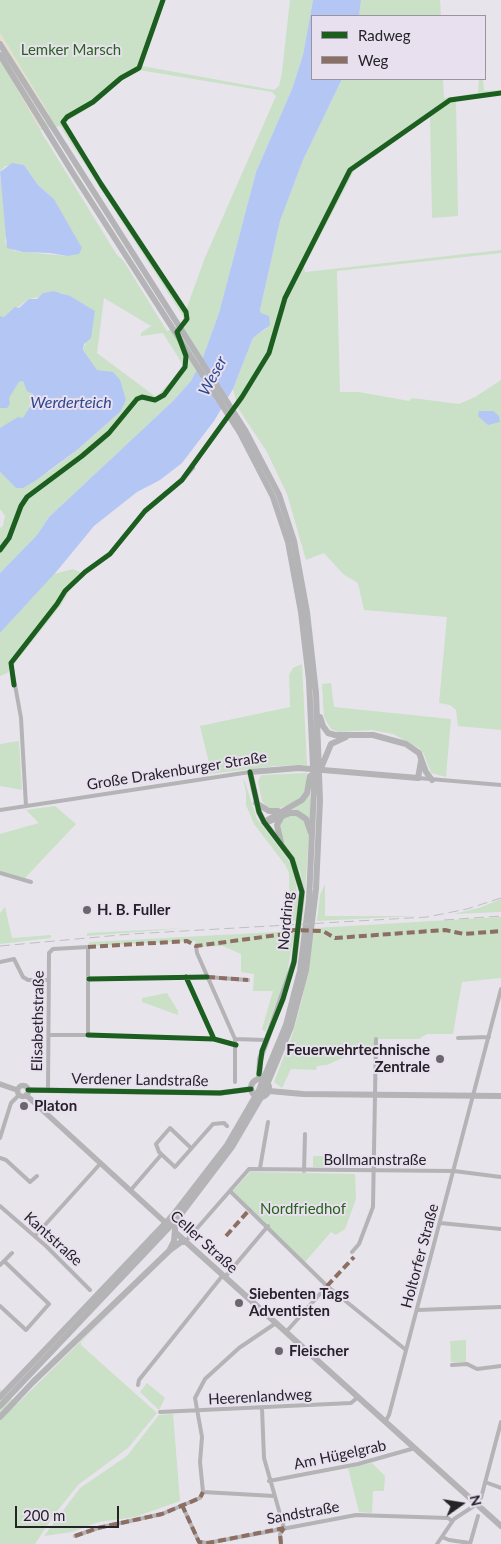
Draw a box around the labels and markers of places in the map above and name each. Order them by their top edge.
place label: H. B. Fuller [97,901,170,919]
marker: H. B. Fuller [81,904,93,916]
place label: Feuerwehrtechnische Zentrale [286,1041,430,1076]
marker: Feuerwehrtechnische Zentrale [434,1053,446,1065]
place label: Platon [34,1097,77,1115]
marker: Platon [18,1100,30,1112]
place label: Siebenten Tags Adventisten [249,1285,349,1320]
marker: Siebenten Tags Adventisten [233,1297,245,1309]
place label: Fleischer [289,1342,349,1360]
marker: Fleischer [273,1345,285,1357]

